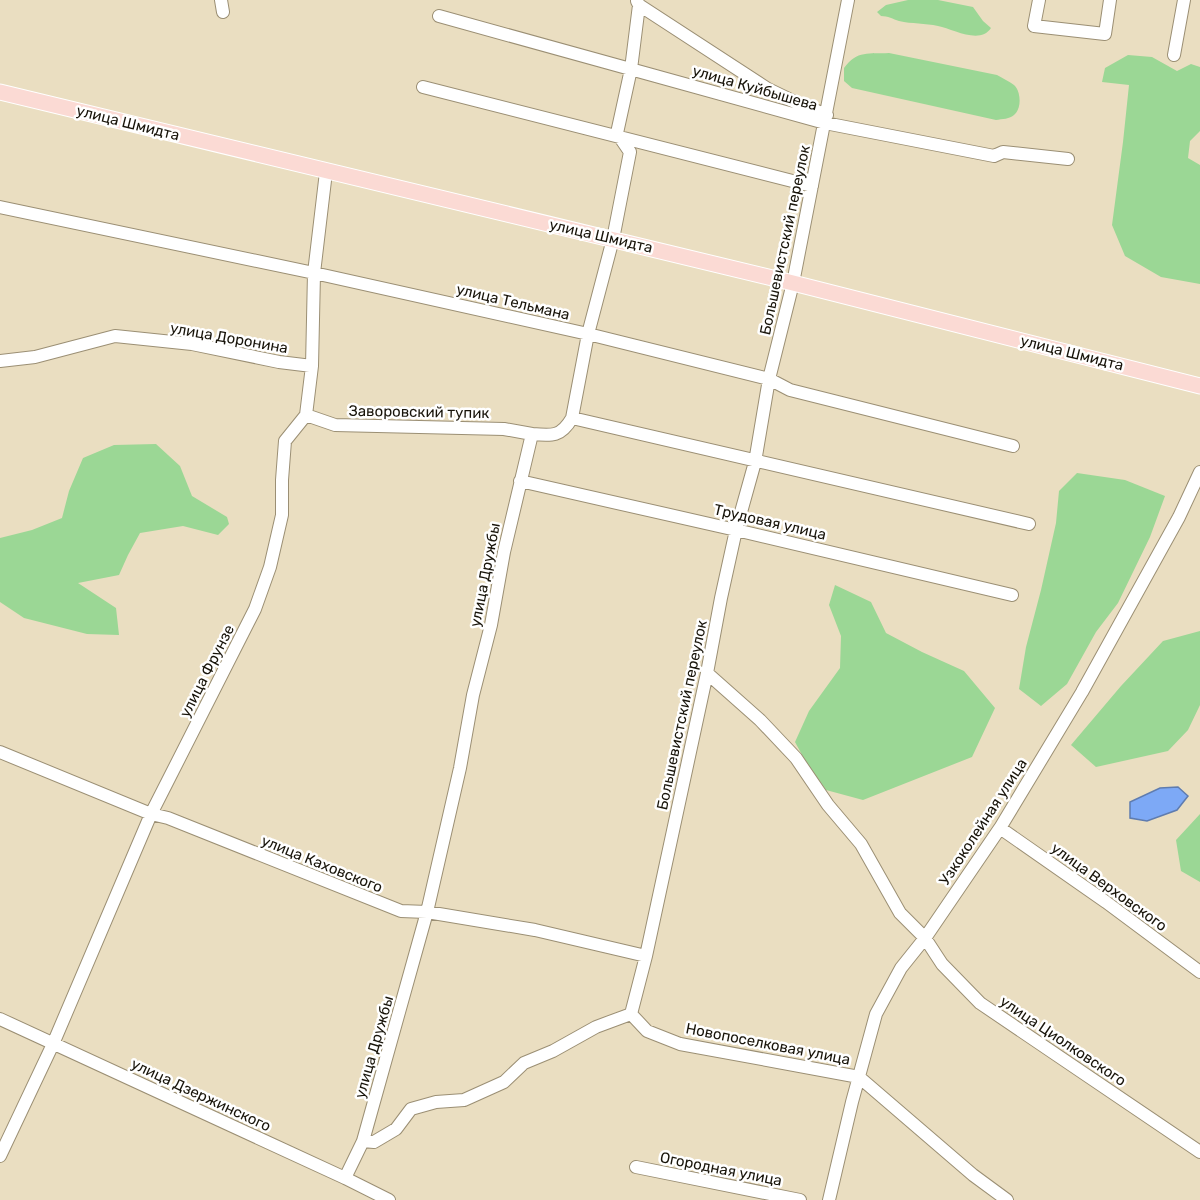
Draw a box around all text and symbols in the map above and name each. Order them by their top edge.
street label: улица Куйбышева [690,62,820,114]
street label: улица Шмидта [75,102,181,144]
street label: Большевистский переулок [756,143,814,337]
street label: улица Шмидта [548,215,654,257]
street label: улица Тельмана [454,280,572,324]
street label: улица Доронина [169,319,289,357]
street label: улица Шмидта [1019,332,1125,374]
street label: Заворовский тупик [348,402,490,422]
street label: Трудовая улица [712,500,828,544]
street label: улица Дружбы [466,521,504,629]
street label: Большевистский переулок [653,618,711,812]
street label: улица Фрунзе [176,622,238,720]
street label: Узкоколейная улица [935,755,1031,889]
street label: улица Каховского [259,831,385,897]
street label: улица Верховского [1048,839,1170,935]
street label: улица Циолковского [996,992,1130,1090]
street label: улица Дружбы [351,994,397,1100]
street label: Новопоселковая улица [684,1019,852,1069]
street label: улица Дзержинского [128,1055,274,1135]
street label: Огородная улица [658,1148,784,1190]

